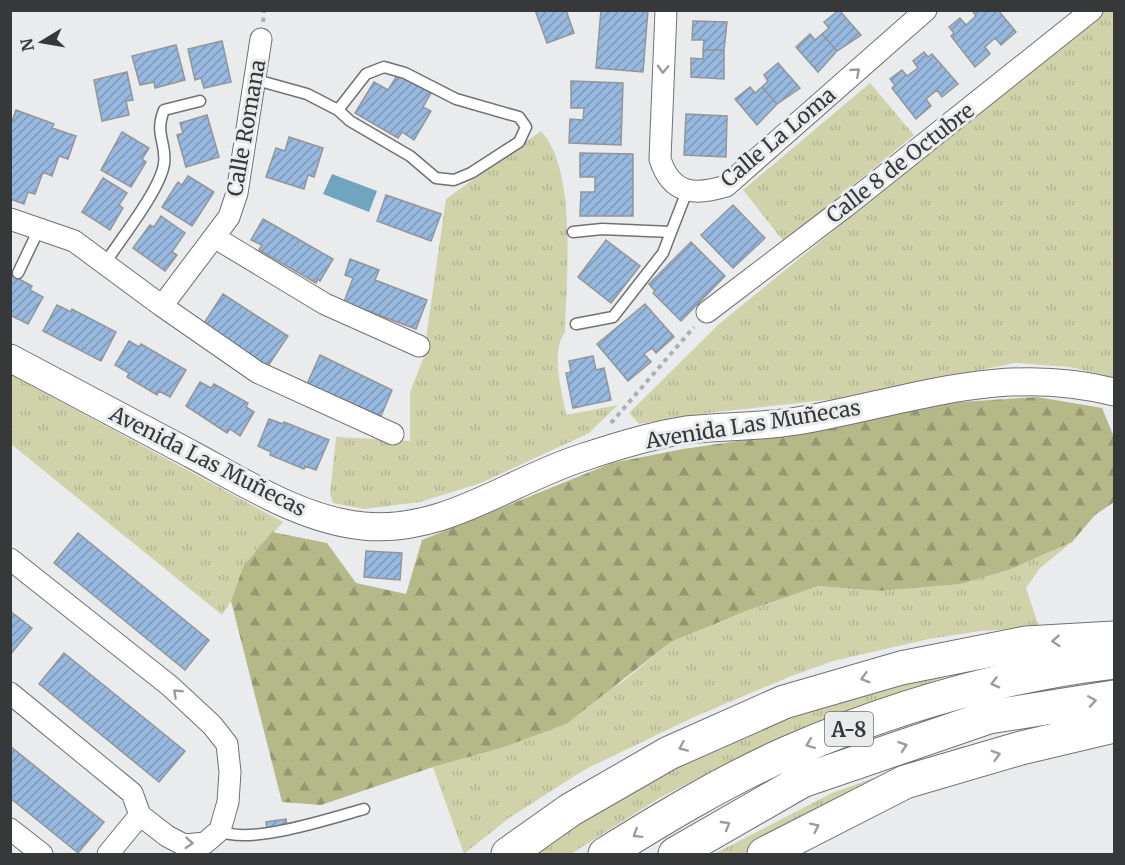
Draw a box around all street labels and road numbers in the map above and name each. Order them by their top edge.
street label: Calle Romana [221,58,271,198]
street label: Calle La Loma [715,81,841,193]
street label: Calle 8 de Octubre [821,97,979,229]
street label: Avenida Las Muñecas [643,394,862,454]
street label: Avenida Las Muñecas [104,399,311,522]
road number: A-8 [825,712,873,746]

